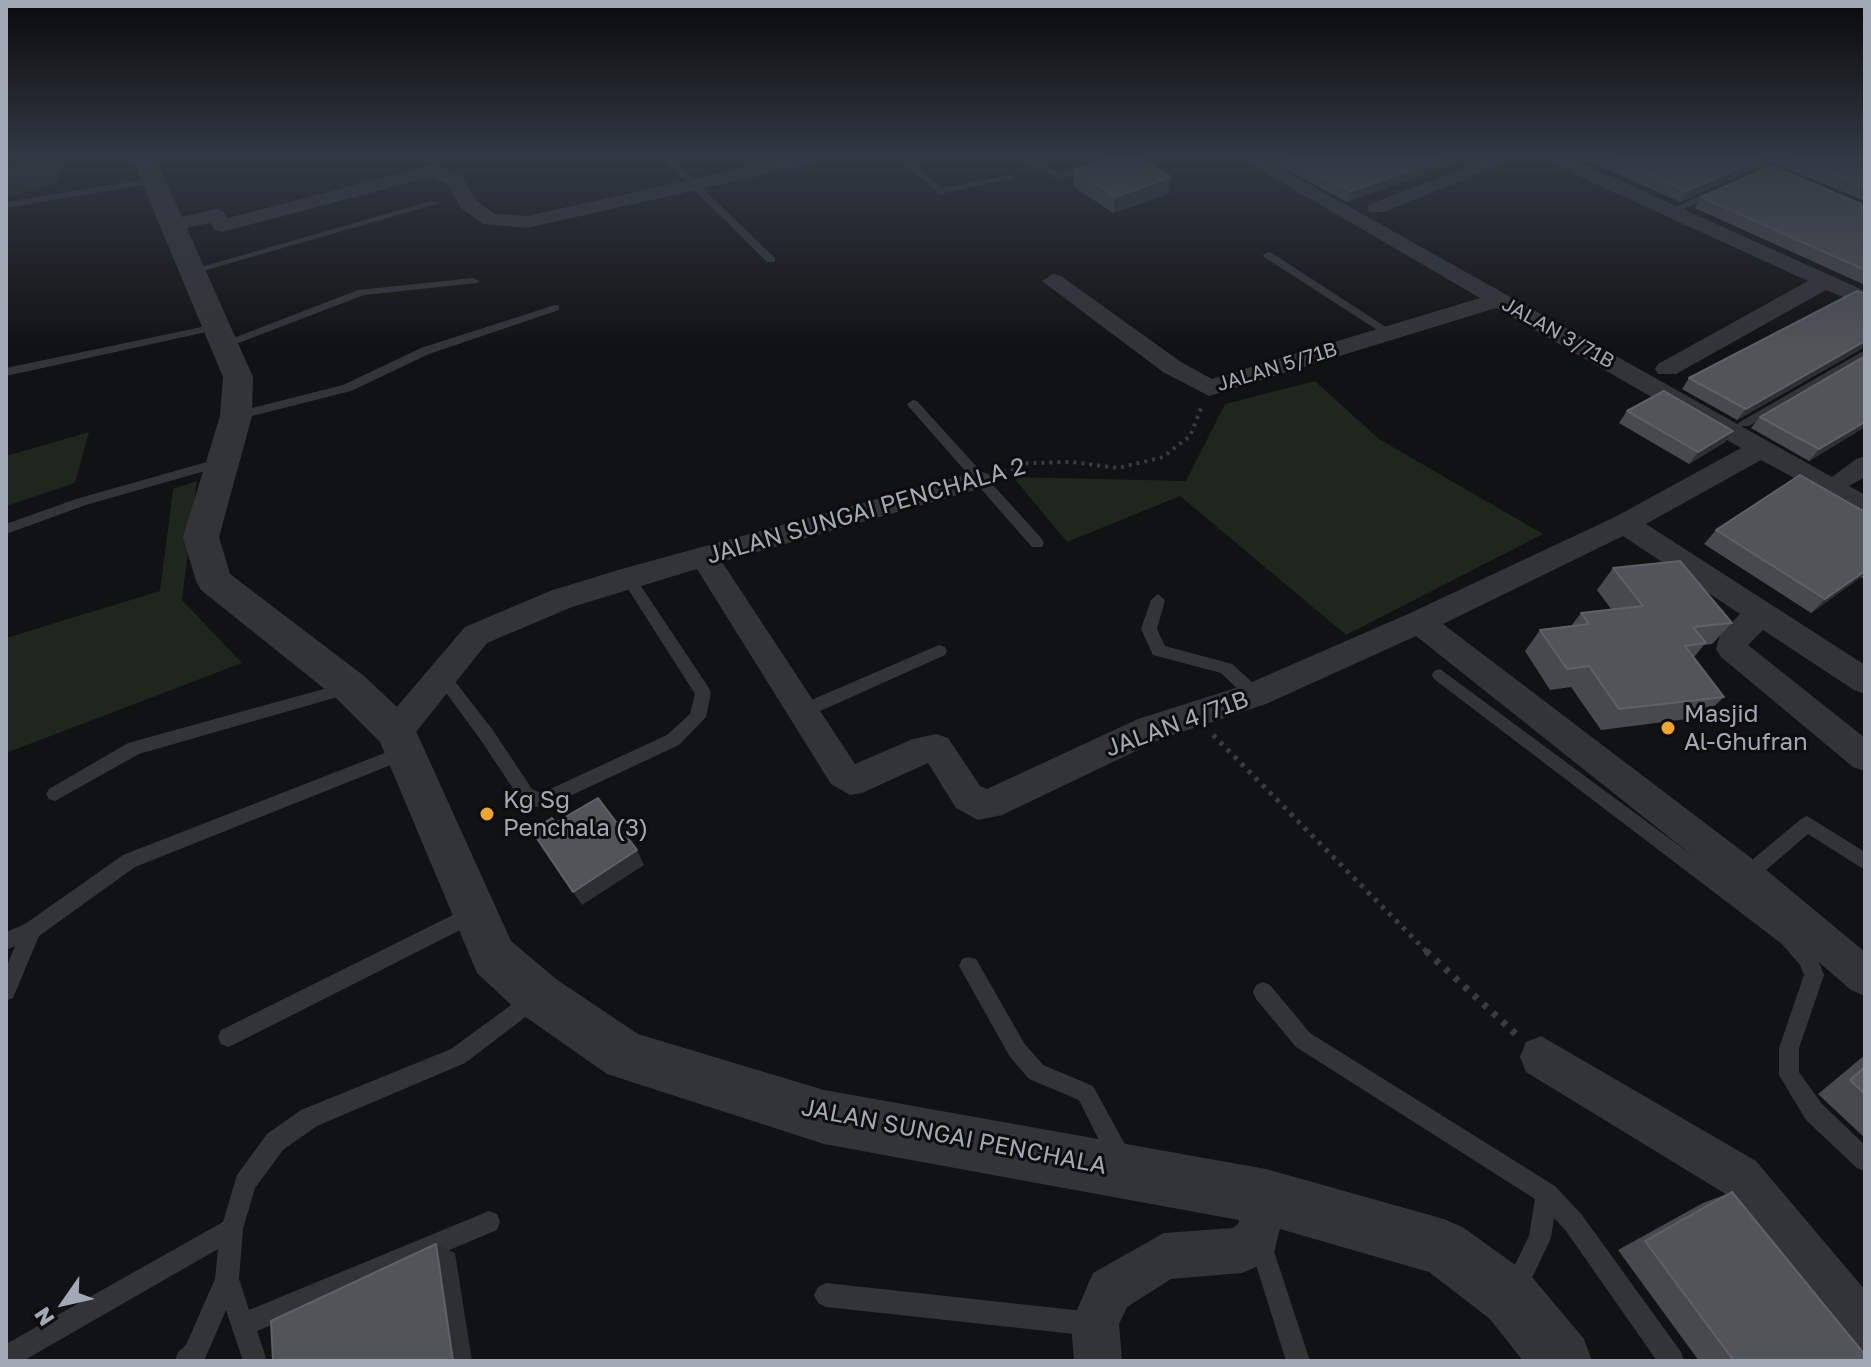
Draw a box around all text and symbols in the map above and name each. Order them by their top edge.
street label: JALAN 3/71B [1498,292,1618,374]
street label: JALAN 5/71B [1214,337,1340,397]
street label: JALAN SUNGAI PENCHALA 2 [703,452,1029,570]
street label: JALAN 4/71B [1102,685,1252,763]
place label: Masjid Al-Ghufran [1684,700,1808,756]
marker: Masjid Al-Ghufran [1659,719,1677,737]
place label: Kg Sg Penchala (3) [503,786,648,842]
marker: Kg Sg Penchala (3) [478,805,496,823]
street label: JALAN SUNGAI PENCHALA [799,1093,1109,1181]
north arrow [24,1263,104,1343]
text: N [28,1302,60,1331]

